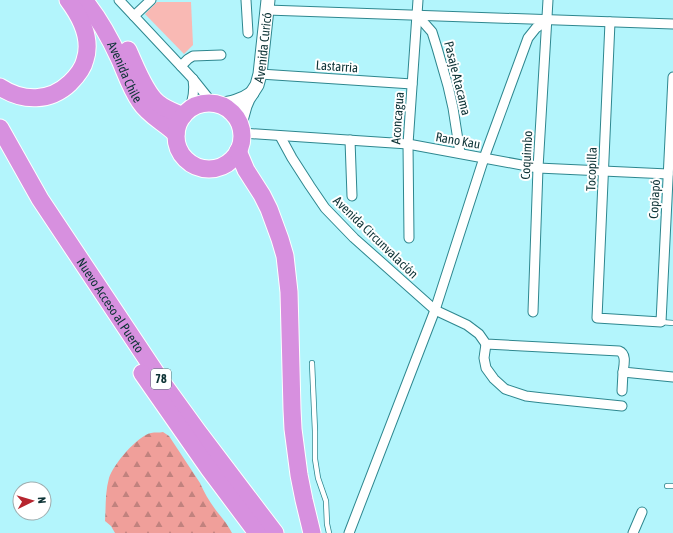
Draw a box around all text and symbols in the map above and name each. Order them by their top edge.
street label: Avenida Curicó [251,12,275,85]
street label: Avenida Chile [104,39,145,105]
street label: Pasaje Atacama [441,39,474,117]
street label: Lastarria [315,58,359,75]
street label: Aconcagua [388,91,407,145]
street label: Rano Kau [434,129,481,152]
street label: Coquimbo [518,130,535,180]
street label: Tocopilla [583,147,600,191]
street label: Copiapó [646,179,663,219]
street label: Avenida Circunvalación [330,193,421,282]
street label: Nuevo Acceso al Puerto [73,255,147,356]
road number: 78 [151,369,171,389]
north arrow [12,481,52,521]
text: N [36,496,48,504]

